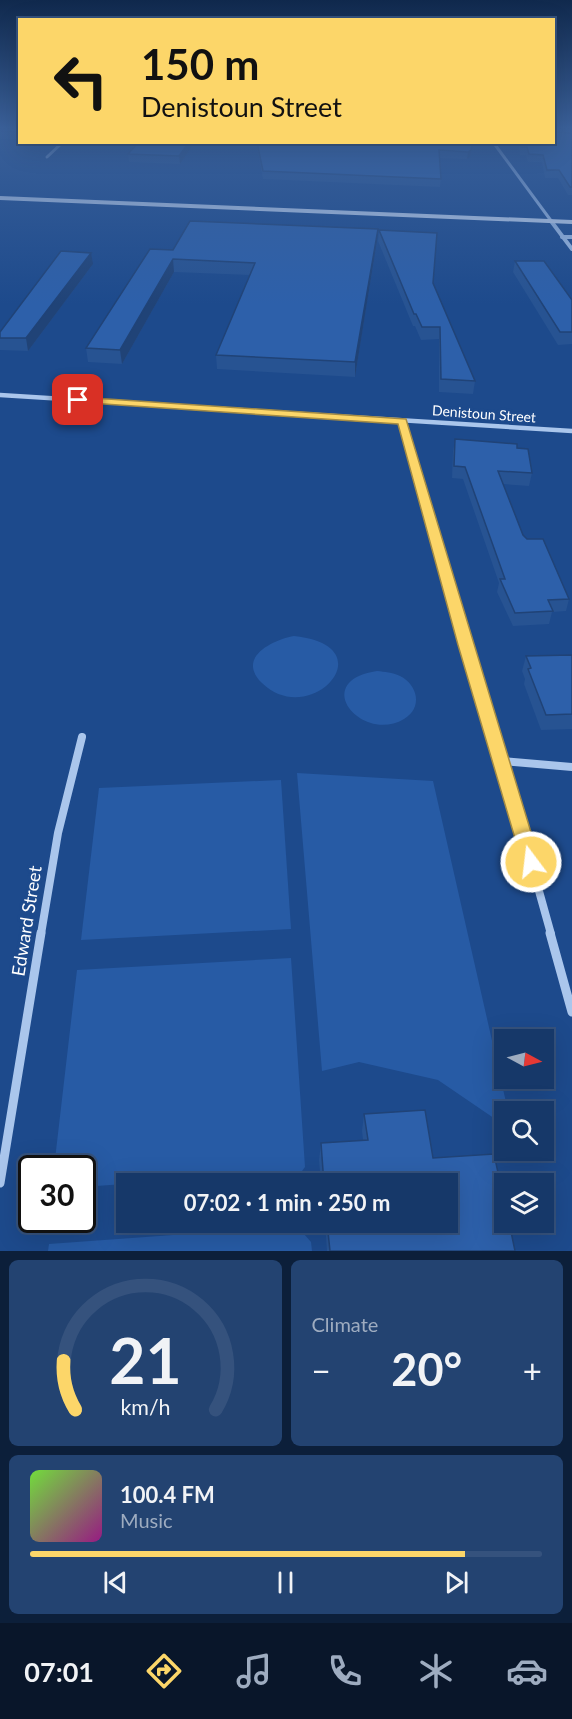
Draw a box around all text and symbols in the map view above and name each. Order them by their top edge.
text: 150 m [141,39,259,89]
icon: left [42,42,120,120]
text: Denistoun Street [141,90,342,123]
pin [52,374,103,425]
icon: arrive [61,383,94,416]
street label: Denistoun Street [431,401,537,426]
position arrow [499,830,563,894]
street label: Edward Street [6,864,46,978]
north arrow [494,1029,554,1089]
map controls [494,1029,554,1233]
button: search [494,1101,554,1161]
speed limit sign: 30 [18,1155,96,1233]
button: layers [494,1173,554,1233]
text: 07:02 · 1 min · 250 m [184,1189,390,1216]
text: Climate [312,1312,378,1336]
text: 21 [109,1322,181,1397]
text: 20° [391,1342,462,1396]
text: − [312,1350,331,1390]
text: + [523,1350,542,1390]
text: km/h [120,1394,170,1420]
text: 100.4 FM [120,1481,215,1508]
text: Music [120,1508,173,1532]
icon: previous [99,1566,132,1599]
icon: pause [269,1566,302,1599]
icon: next [440,1566,473,1599]
icon: directions [143,1650,185,1692]
icon: music [233,1650,275,1692]
icon: phone [324,1650,366,1692]
icon: climate [415,1650,457,1692]
icon: car [506,1650,548,1692]
text: 07:01 [24,1655,94,1688]

